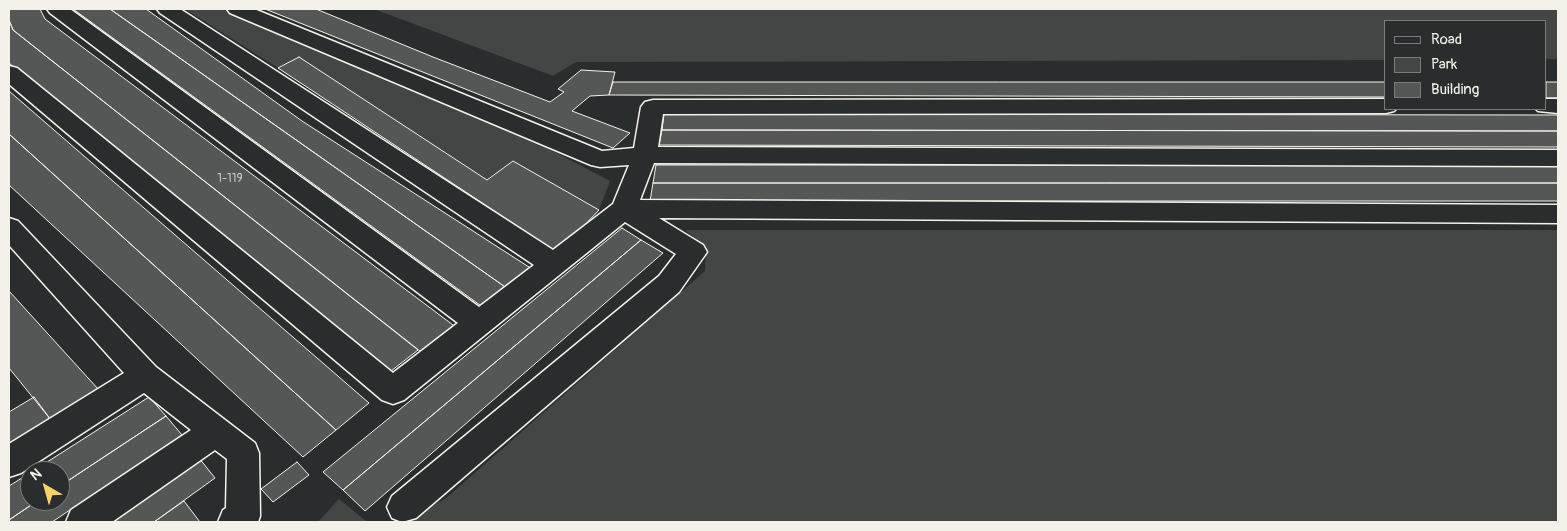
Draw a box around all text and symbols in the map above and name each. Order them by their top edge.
legend [1384,20,1547,110]
text: Road [1431,30,1462,49]
text: Park [1431,55,1457,74]
text: Building [1431,80,1479,99]
house number: 1-119 [217,172,243,186]
north arrow [20,461,70,511]
text: N [27,465,45,484]

